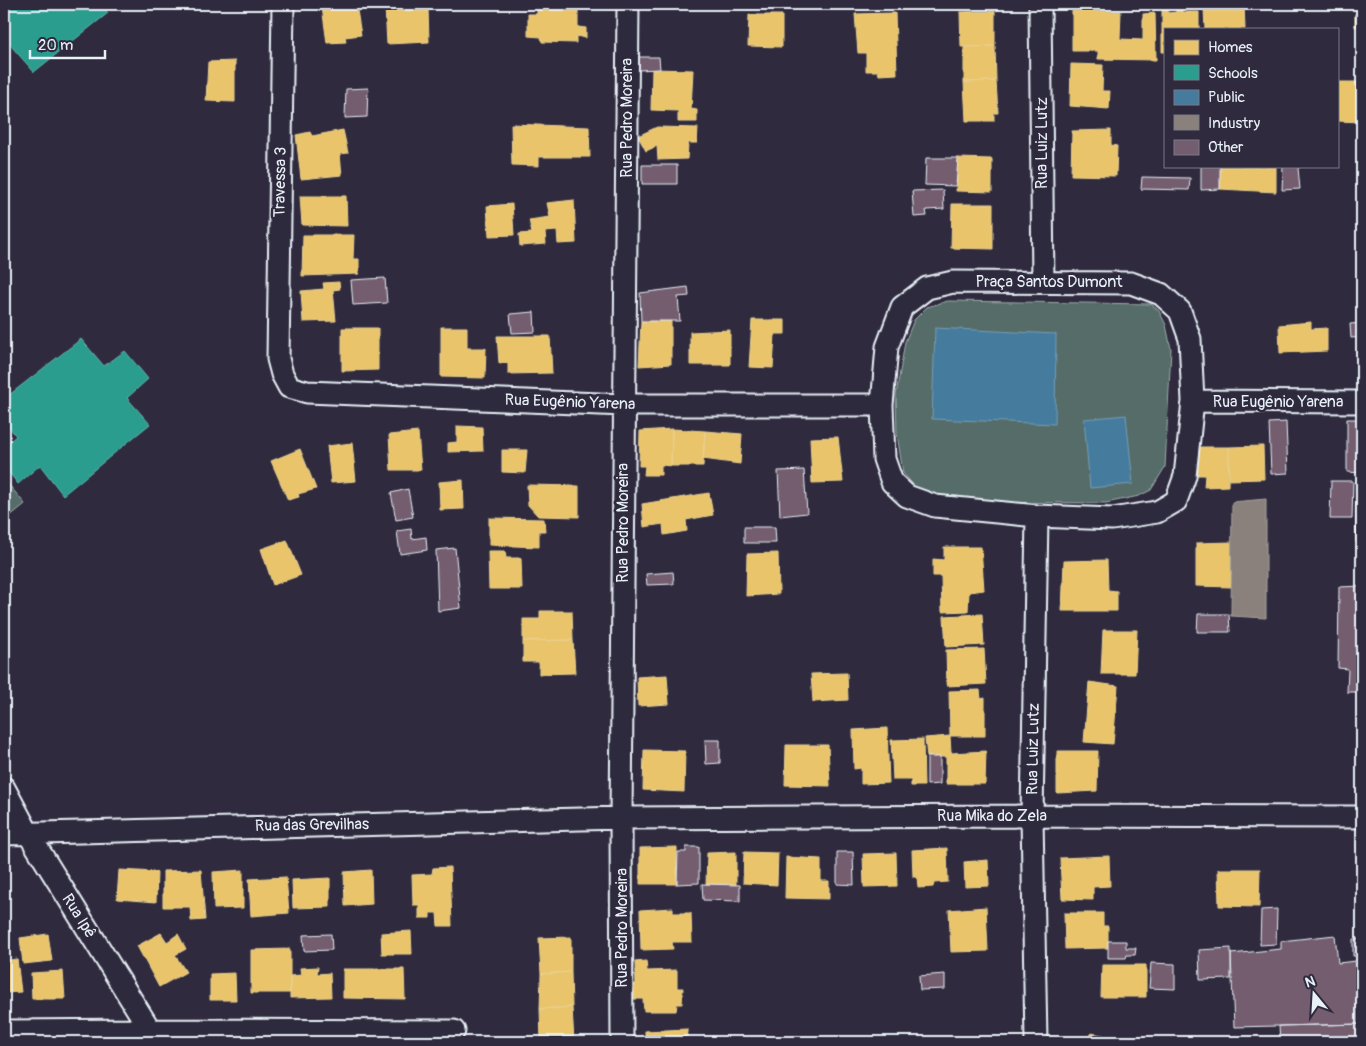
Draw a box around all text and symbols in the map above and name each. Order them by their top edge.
scale bar [30,28,105,60]
legend [1164,28,1338,168]
text: 20 m [38,36,73,55]
text: Homes [1208,38,1253,57]
street label: Rua Pedro Moreira [617,58,637,178]
text: Schools [1208,64,1258,83]
text: Public [1208,88,1245,107]
street label: Rua Luiz Lutz [1032,97,1052,189]
text: Industry [1208,114,1261,133]
text: Other [1208,138,1244,157]
street label: Travessa 3 [269,146,291,218]
street label: Praça Santos Dumont [976,272,1123,292]
street label: Rua Eugênio Yarena [504,390,636,414]
street label: Rua Eugênio Yarena [1213,392,1343,412]
street label: Rua Pedro Moreira [613,463,633,583]
street label: Rua Luiz Lutz [1022,703,1044,795]
street label: Rua Mika do Zela [937,806,1047,826]
street label: Rua das Grevilhas [255,814,369,836]
street label: Rua Pedro Moreira [612,868,632,988]
street label: Rua Ipê [58,890,100,942]
north arrow [1288,968,1338,1018]
text: N [1303,973,1317,992]

